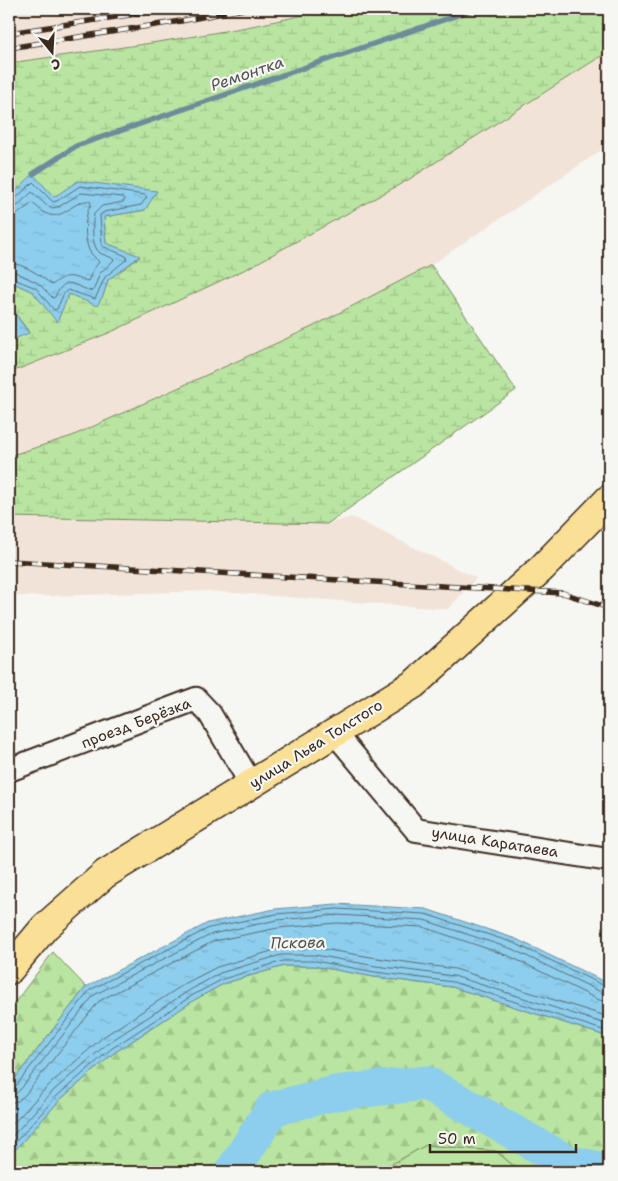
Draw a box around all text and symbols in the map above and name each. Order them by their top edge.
north arrow [28,28,78,78]
water label: Ремонтка [208,51,287,96]
text: С [49,54,63,74]
street label: проезд Берёзка [78,693,194,753]
street label: улица Льва Толстого [246,695,386,793]
street label: улица Каратаева [430,822,561,862]
water label: Пскова [270,932,326,953]
scale bar [430,1121,577,1153]
text: 50 m [438,1129,476,1149]

